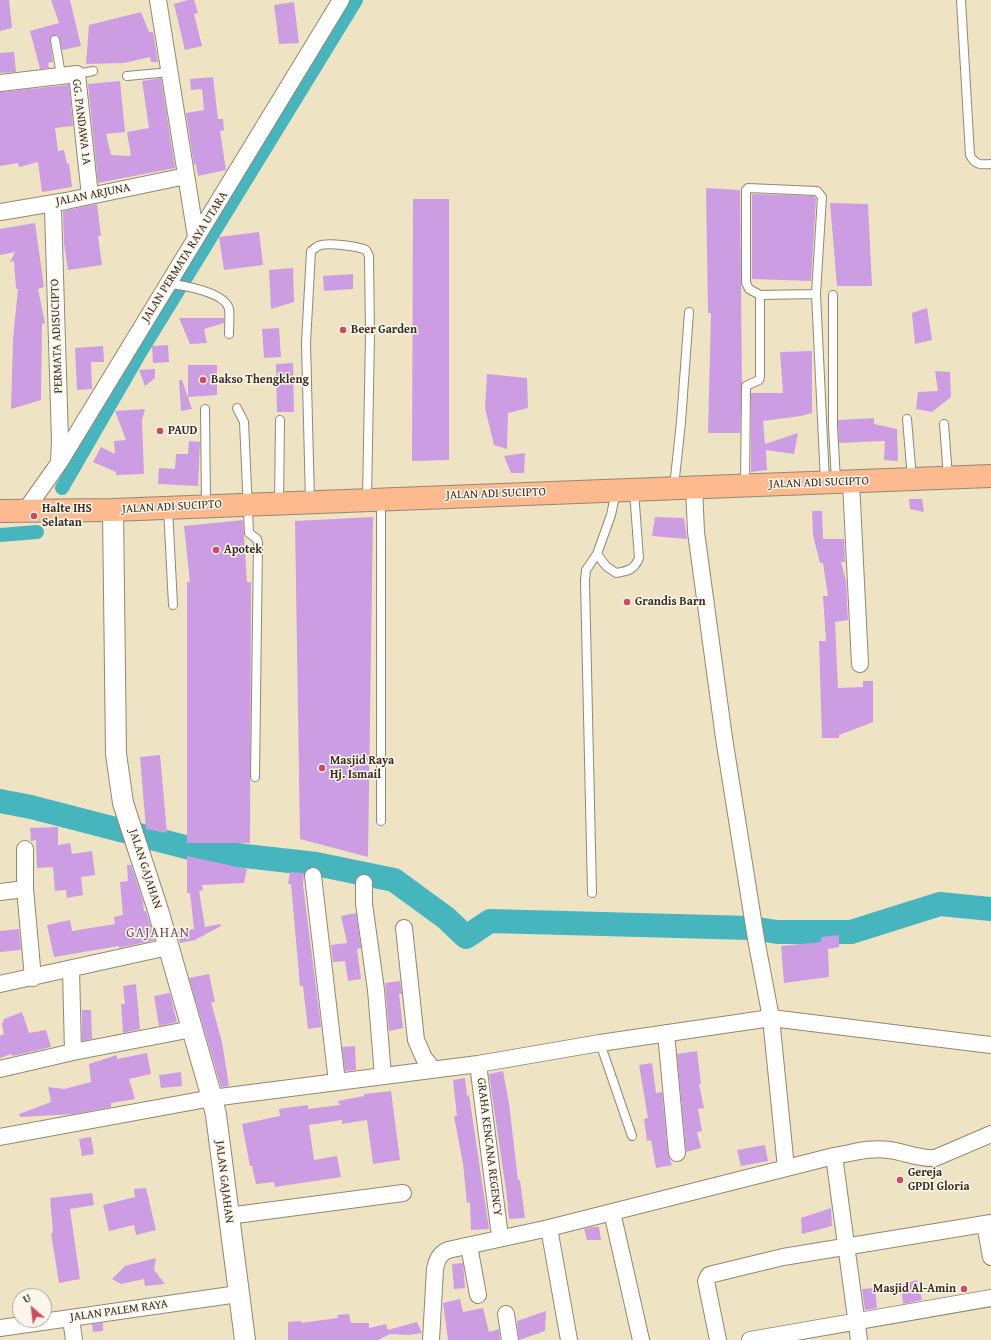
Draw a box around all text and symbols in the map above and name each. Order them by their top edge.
street label: GG. PANDAWA 1A [69,78,93,166]
street label: JALAN ARJUNA [54,181,132,209]
street label: JALAN PERMATA RAYA UTARA [139,189,231,325]
street label: PERMATA ADISUCIPTO [48,278,66,394]
place label: Beer Garden [351,323,417,337]
marker: Beer Garden [338,325,348,335]
place label: Bakso Thengkleng [211,373,309,387]
marker: Bakso Thengkleng [198,375,208,385]
place label: PAUD [168,424,197,438]
marker: PAUD [155,426,165,436]
street label: JALAN ADI SUCIPTO [769,474,869,492]
street label: JALAN ADI SUCIPTO [446,485,546,503]
street label: JALAN ADI SUCIPTO [122,497,222,517]
place label: Halte IHS Selatan [42,502,92,530]
marker: Halte IHS Selatan [29,511,39,521]
place label: Apotek [224,543,262,557]
marker: Apotek [211,545,221,555]
place label: Grandis Barn [635,595,706,609]
marker: Grandis Barn [622,597,632,607]
place label: Masjid Raya Hj. Ismail [330,754,394,782]
marker: Masjid Raya Hj. Ismail [317,763,327,773]
street label: JALAN GAJAHAN [125,827,165,911]
district label: GAJAHAN [126,925,190,941]
street label: GRAHA KENCANA REGENCY [473,1077,505,1217]
street label: JALAN GAJAHAN [212,1140,236,1224]
place label: Gereja GPDI Gloria [908,1166,970,1194]
marker: Gereja GPDI Gloria [895,1175,905,1185]
place label: Masjid Al-Amin [873,1282,956,1296]
marker: Masjid Al-Amin [959,1284,969,1294]
north arrow [12,1288,52,1328]
text: U [20,1289,34,1307]
street label: JALAN PALEM RAYA [69,1297,169,1325]

